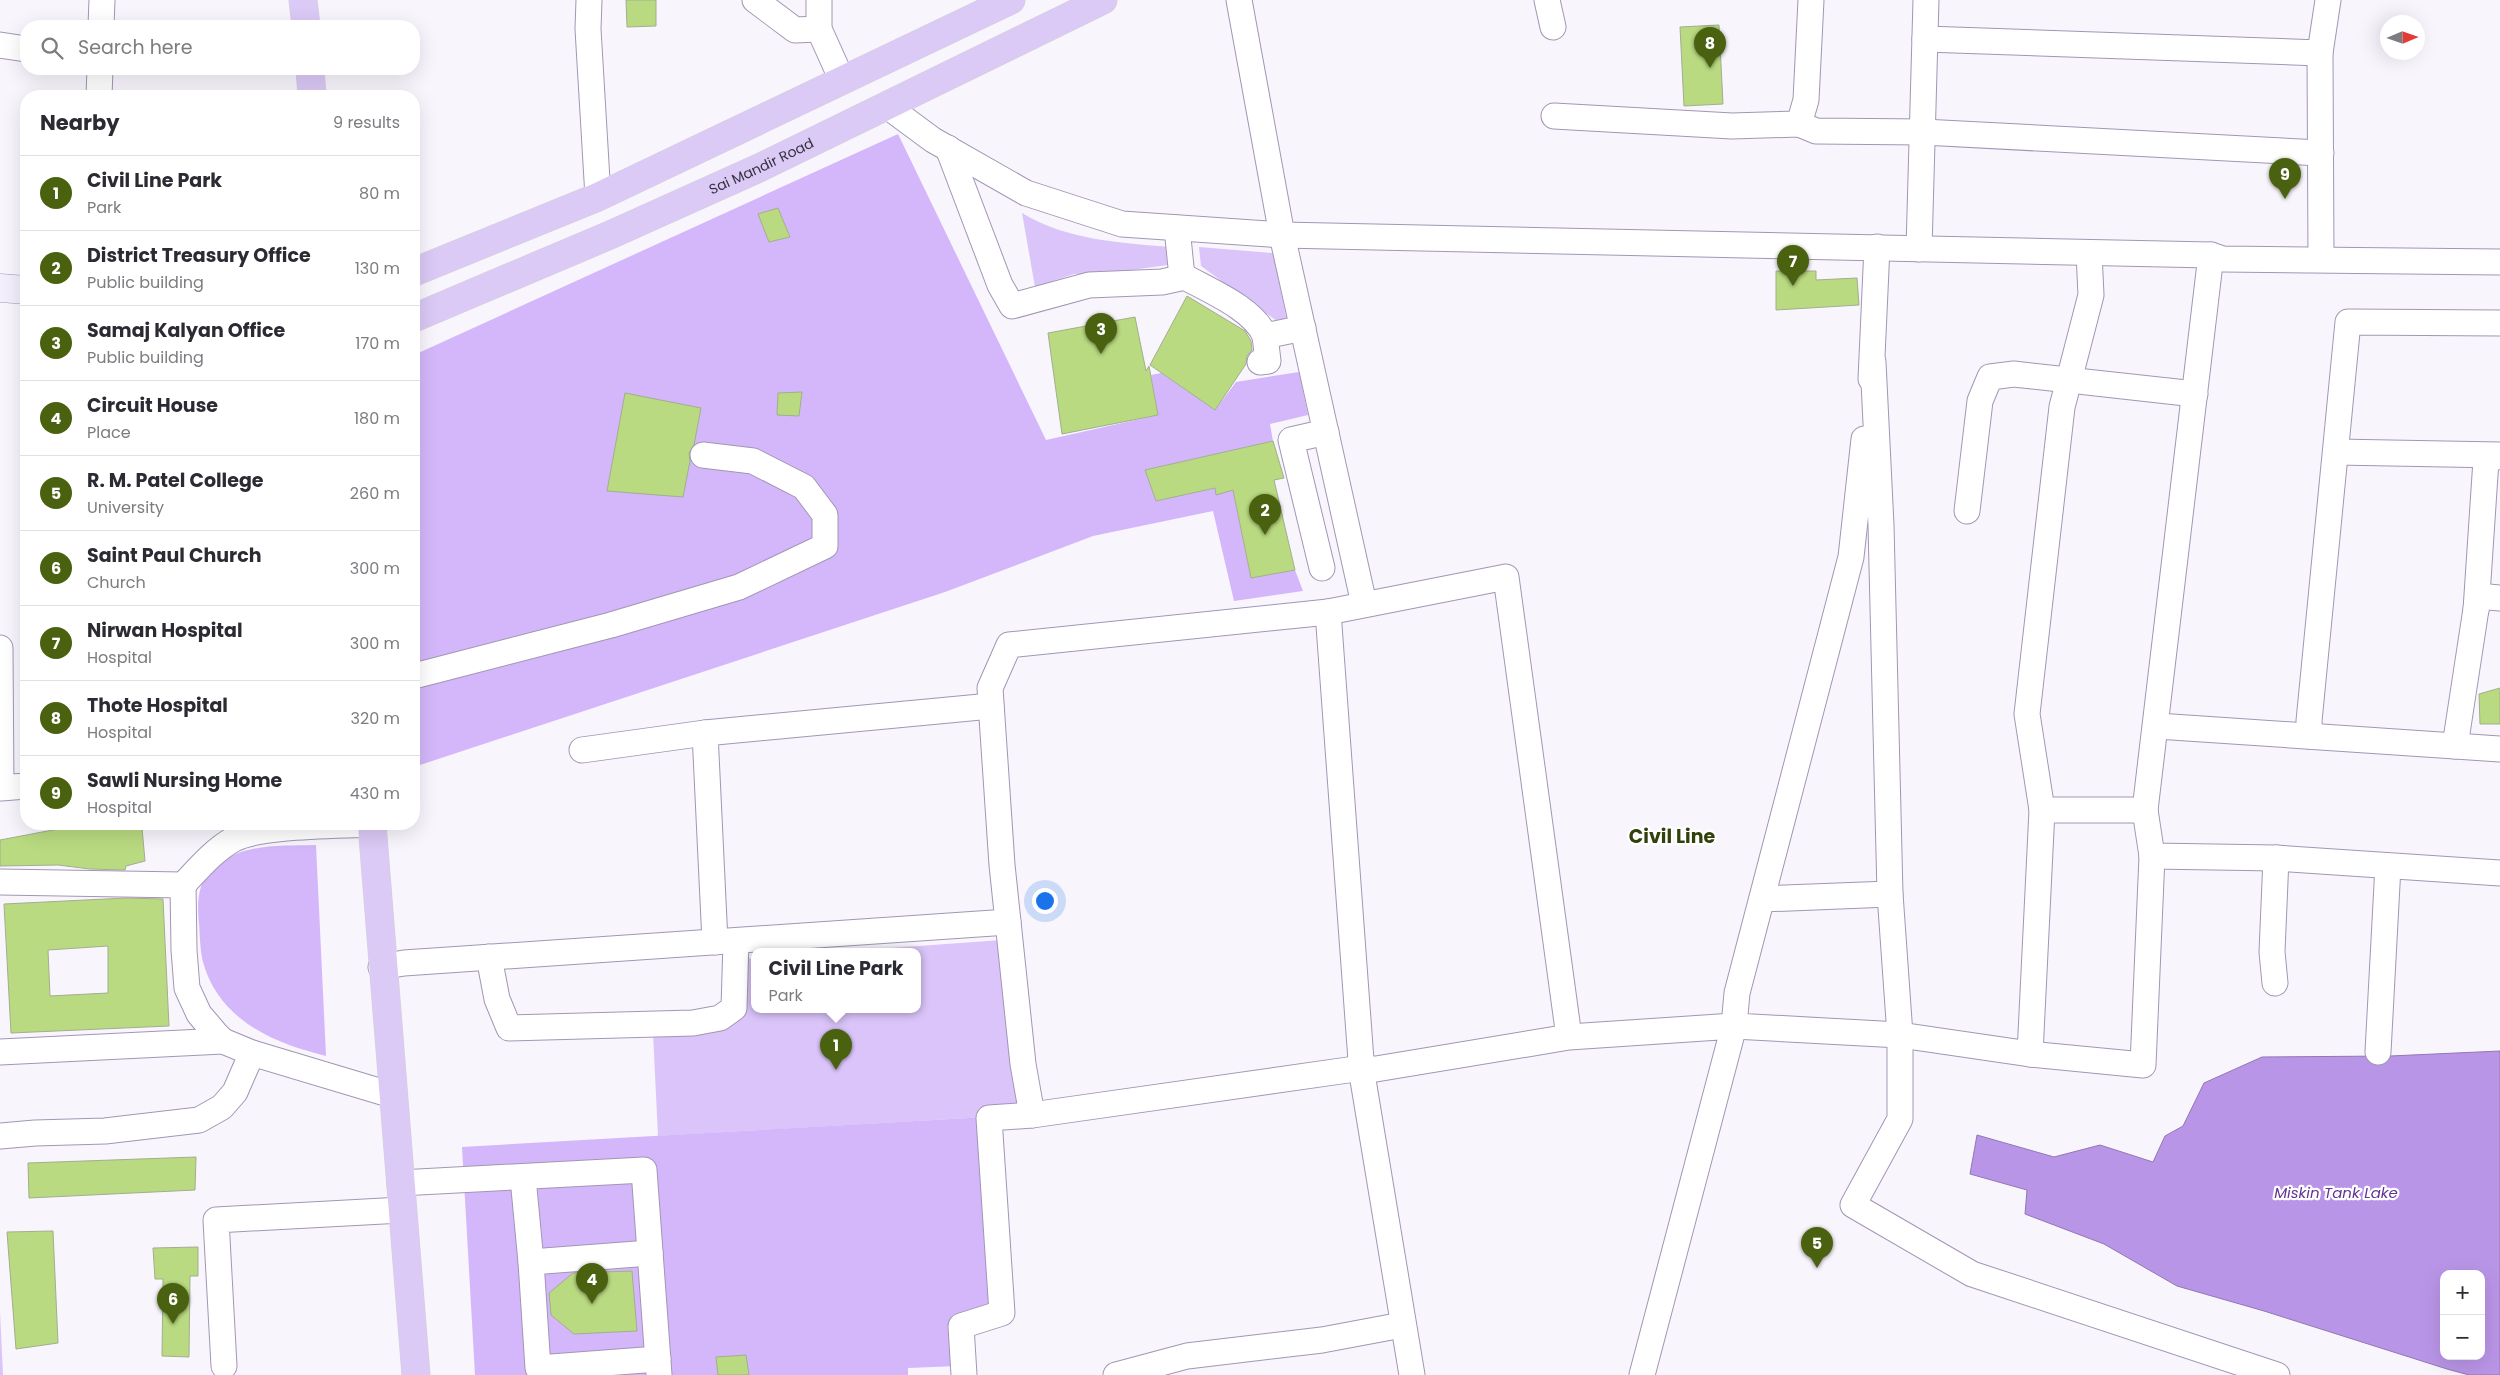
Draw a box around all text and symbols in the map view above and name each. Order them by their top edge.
north arrow [2380,15,2425,60]
search box [20,20,420,75]
pin: 8 [1694,27,1726,68]
icon: search [38,34,66,62]
text: Search here [78,34,192,61]
text: Nearby [40,108,120,137]
text: 9 results [333,111,400,134]
street label: Sai Mandir Road [706,133,817,199]
pin: 9 [2269,158,2301,199]
text: Civil Line Park [87,167,222,194]
text: 1 [53,182,59,205]
text: 80 m [359,182,400,205]
text: Park [87,196,121,219]
text: District Treasury Office [87,242,311,269]
pin: 7 [1777,245,1809,286]
text: 2 [51,257,61,280]
text: 130 m [355,257,400,280]
text: Public building [87,271,204,294]
pin: 3 [1085,313,1117,354]
text: Samaj Kalyan Office [87,317,285,344]
text: 3 [51,332,61,355]
text: 170 m [355,332,400,355]
text: Public building [87,346,204,369]
text: Circuit House [87,392,218,419]
text: 4 [51,407,61,430]
text: 180 m [354,407,400,430]
text: Place [87,421,131,444]
text: R. M. Patel College [87,467,264,494]
text: 5 [51,482,61,505]
text: 260 m [350,482,400,505]
pin: 2 [1249,494,1281,535]
text: University [87,496,164,519]
text: Saint Paul Church [87,542,261,569]
text: 6 [51,557,61,580]
text: 300 m [350,557,400,580]
text: Church [87,571,146,594]
text: Nirwan Hospital [87,617,243,644]
text: 7 [52,632,60,655]
text: 300 m [350,632,400,655]
text: Hospital [87,646,152,669]
text: Thote Hospital [87,692,228,719]
text: 8 [51,707,61,730]
text: 320 m [351,707,400,730]
text: Hospital [87,721,152,744]
text: Sawli Nursing Home [87,767,282,794]
text: 9 [51,782,61,805]
text: 430 m [350,782,400,805]
text: Hospital [87,796,152,819]
district label: Civil Line [1629,823,1715,850]
your location [1032,888,1058,914]
popup [751,948,921,1013]
text: Civil Line Park [768,955,904,982]
text: Park [768,984,803,1007]
pin: 1 [820,1029,852,1070]
water label: Miskin Tank Lake [2274,1182,2398,1203]
pin: 5 [1801,1227,1833,1268]
pin: 4 [576,1263,608,1304]
map controls [2440,1270,2485,1360]
button: + [2440,1270,2485,1315]
pin: 6 [157,1283,189,1324]
button: − [2440,1315,2485,1360]

